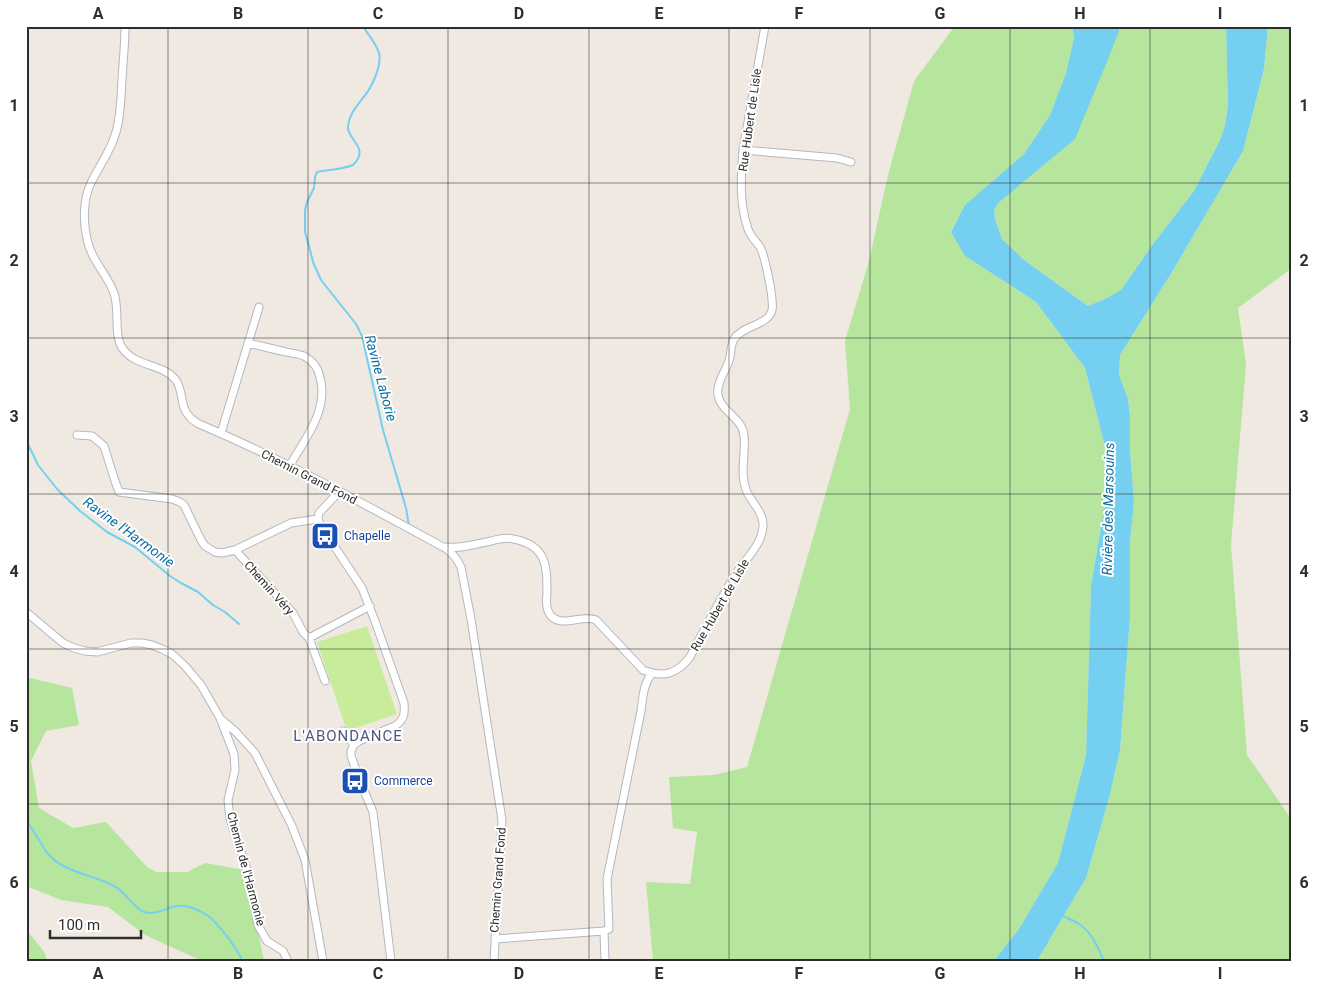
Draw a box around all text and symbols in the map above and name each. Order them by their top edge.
text: A [93,4,104,23]
text: B [233,4,243,23]
text: C [373,4,383,23]
text: D [514,4,524,23]
text: E [655,4,664,23]
text: F [795,4,804,23]
text: G [935,4,946,23]
text: H [1074,4,1086,23]
text: I [1218,4,1222,23]
street label: Rue Hubert de Lisle [736,68,764,172]
text: 1 [9,96,19,115]
text: 1 [1299,96,1309,115]
text: 2 [9,251,19,270]
text: 2 [1299,251,1309,270]
water label: Ravine Laborie [362,333,400,423]
text: 3 [9,407,19,426]
text: 3 [1299,407,1309,426]
water label: Rivière des Marsouins [1099,442,1117,576]
street label: Chemin Grand Fond [259,447,359,507]
water label: Ravine l'Harmonie [80,494,178,570]
bus stop icon: Chapelle [310,521,340,551]
place label: Chapelle [344,529,390,543]
street label: Rue Hubert de Lisle [688,557,752,653]
street label: Chemin Véry [241,558,297,618]
text: 4 [9,562,19,581]
text: 4 [1299,562,1309,581]
text: 5 [9,717,19,736]
text: 5 [1299,717,1309,736]
district label: L'ABONDANCE [293,727,403,745]
bus stop icon: Commerce [340,766,370,796]
place label: Commerce [374,774,433,788]
street label: Chemin de l'Harmonie [224,810,268,928]
street label: Chemin Grand Fond [487,827,509,933]
text: 6 [9,873,19,892]
text: 6 [1299,873,1309,892]
scale bar [50,907,141,939]
text: 100 m [58,916,100,934]
text: A [93,964,104,983]
text: B [233,964,243,983]
text: C [373,964,383,983]
text: D [514,964,524,983]
text: E [655,964,664,983]
text: F [795,964,804,983]
text: G [935,964,946,983]
text: H [1074,964,1086,983]
text: I [1218,964,1222,983]

